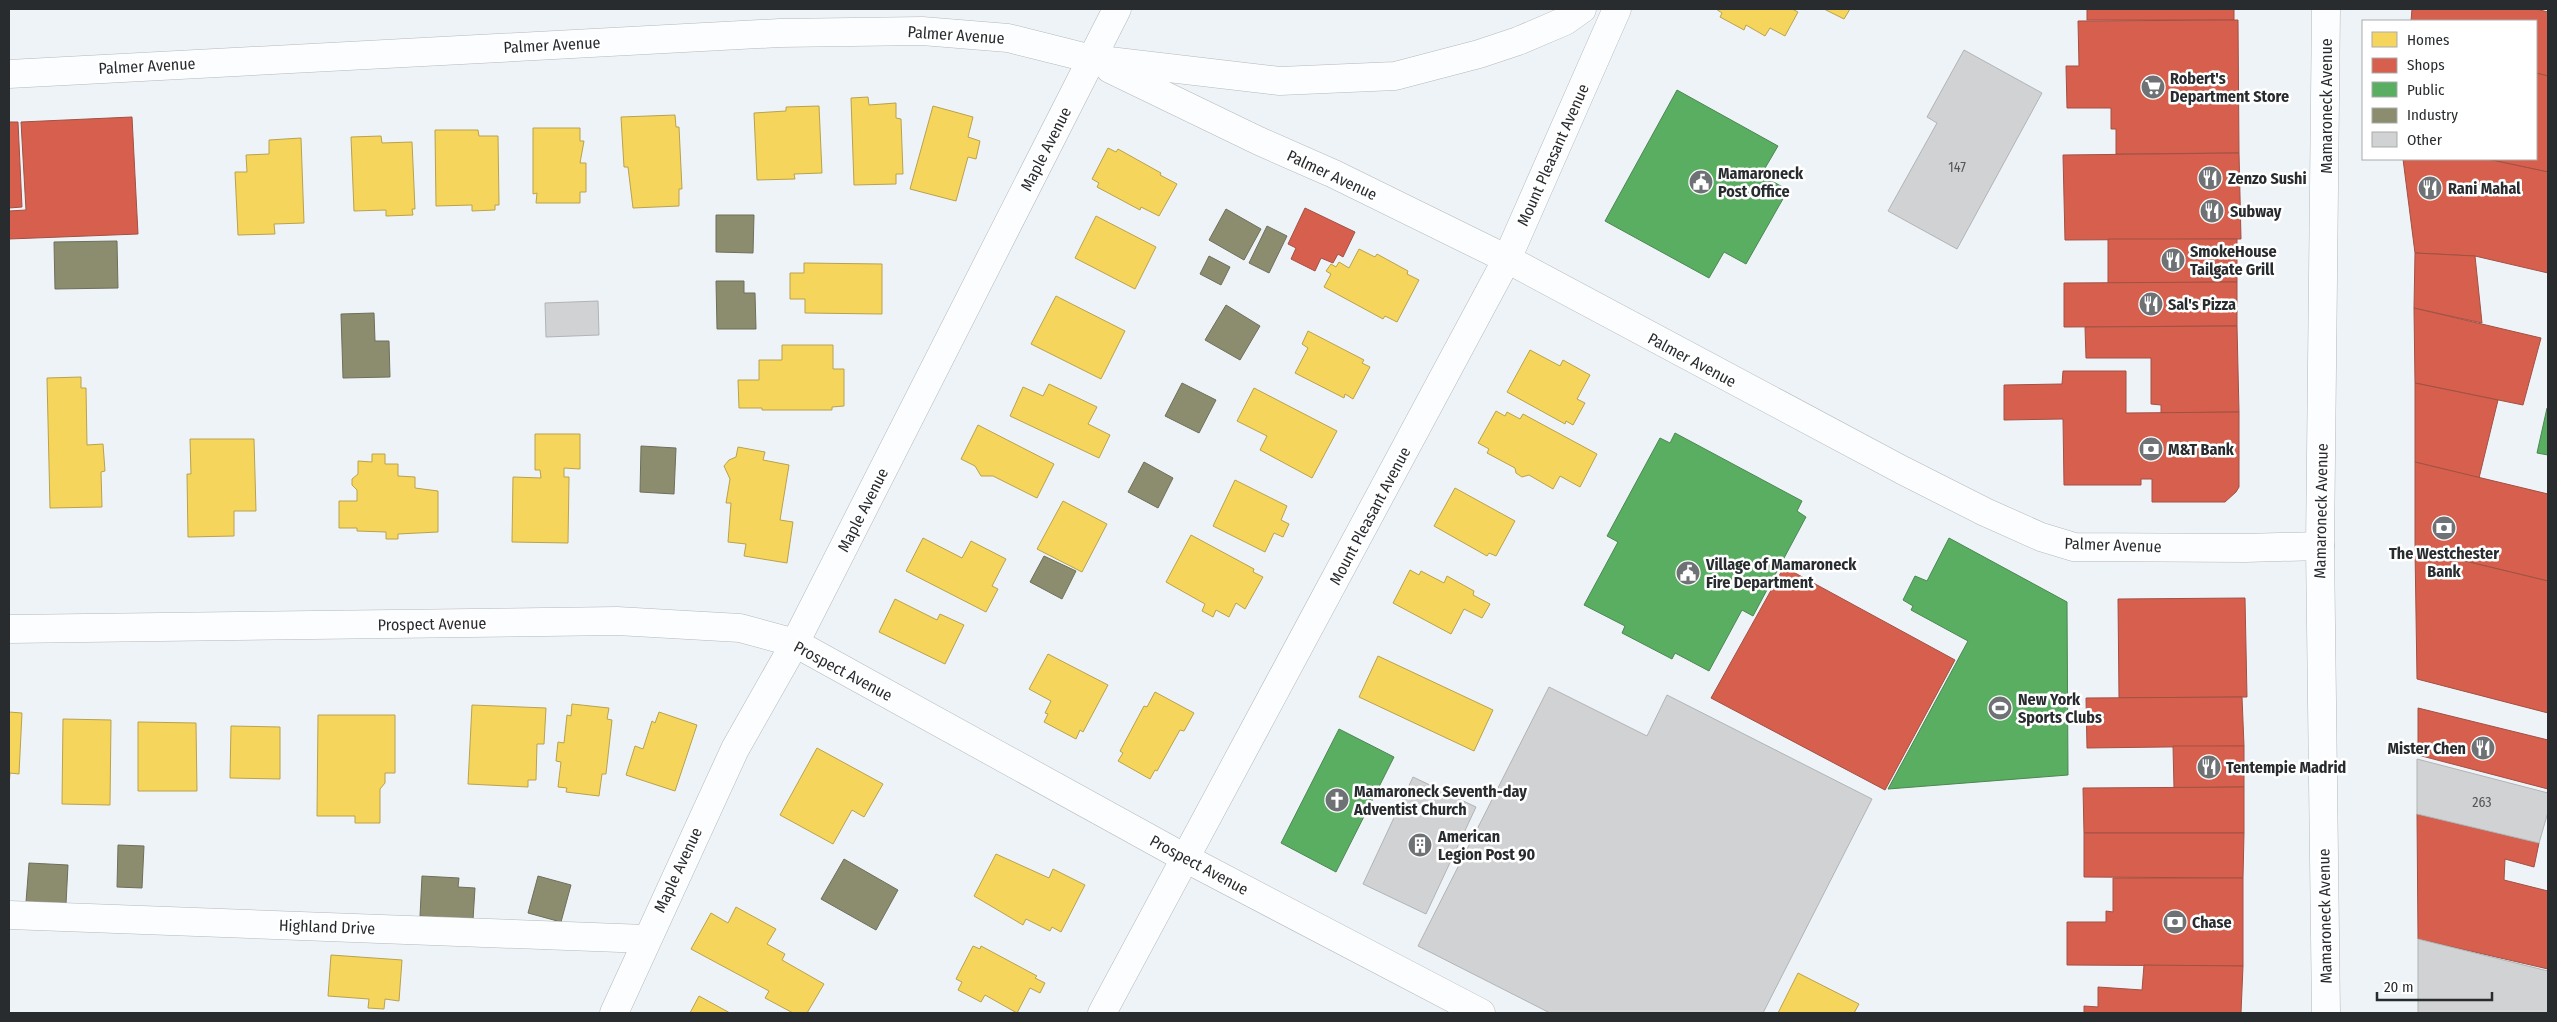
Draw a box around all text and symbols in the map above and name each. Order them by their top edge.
legend [2362,20,2537,160]
street label: Palmer Avenue [907,22,1005,48]
text: Homes [2407,31,2449,49]
street label: Palmer Avenue [503,33,601,57]
street label: Mamaroneck Avenue [2317,38,2336,174]
street label: Palmer Avenue [98,54,196,78]
text: Shops [2407,56,2445,74]
place label: Robert's Department Store [2170,69,2289,106]
supermarket icon: Robert's Department Store [2140,74,2166,100]
street label: Mount Pleasant Avenue [1513,81,1593,229]
text: Public [2407,81,2445,99]
street label: Maple Avenue [1017,104,1075,194]
text: Industry [2407,106,2458,124]
text: Other [2407,131,2443,149]
street label: Palmer Avenue [1284,146,1380,204]
house number: 147 [1948,159,1966,176]
place label: Mamaroneck Post Office [1718,164,1804,201]
restaurant icon: Zenzo Sushi [2197,165,2223,191]
public building icon: Mamaroneck Post Office [1688,169,1714,195]
place label: Zenzo Sushi [2228,169,2307,188]
restaurant icon: Rani Mahal [2417,175,2443,201]
place label: Rani Mahal [2448,179,2521,198]
restaurant icon: Subway [2199,198,2225,224]
place label: Subway [2230,202,2282,221]
place label: SmokeHouse Tailgate Grill [2190,242,2277,279]
restaurant icon: SmokeHouse Tailgate Grill [2160,247,2186,273]
restaurant icon: Sal's Pizza [2138,291,2164,317]
place label: Sal's Pizza [2168,295,2236,314]
street label: Palmer Avenue [1645,329,1739,391]
bank icon: M&T Bank [2138,436,2164,462]
place label: M&T Bank [2168,440,2235,459]
street label: Mamaroneck Avenue [2310,443,2332,579]
street label: Mount Pleasant Avenue [1326,444,1414,588]
street label: Maple Avenue [834,465,892,555]
bank icon: The Westchester Bank [2431,515,2457,541]
street label: Palmer Avenue [2064,534,2162,556]
place label: The Westchester Bank [2389,544,2499,581]
place label: Village of Mamaroneck Fire Department [1705,555,1857,592]
public building icon: Village of Mamaroneck Fire Department [1675,560,1701,586]
street label: Prospect Avenue [377,614,487,634]
street label: Prospect Avenue [791,637,896,705]
place label: New York Sports Clubs [2018,690,2102,727]
sports icon: New York Sports Clubs [1987,695,2013,721]
restaurant icon: Mister Chen [2470,735,2496,761]
place label: Mister Chen [2388,739,2466,758]
restaurant icon: Tentempie Madrid [2196,754,2222,780]
place label: Tentempie Madrid [2226,758,2346,777]
place label: Mamaroneck Seventh-day Adventist Church [1353,782,1527,819]
church icon: Mamaroneck Seventh-day Adventist Church [1324,787,1350,813]
house number: 263 [2472,794,2492,811]
street label: Maple Avenue [650,824,706,916]
place label: American Legion Post 90 [1437,827,1536,864]
street label: Prospect Avenue [1147,831,1252,899]
building icon: American Legion Post 90 [1407,832,1433,858]
street label: Mamaroneck Avenue [2314,848,2336,984]
bank icon: Chase [2162,909,2188,935]
place label: Chase [2192,913,2232,932]
street label: Highland Drive [279,916,376,938]
scale bar [2377,970,2492,1002]
text: 20 m [2384,978,2414,996]

